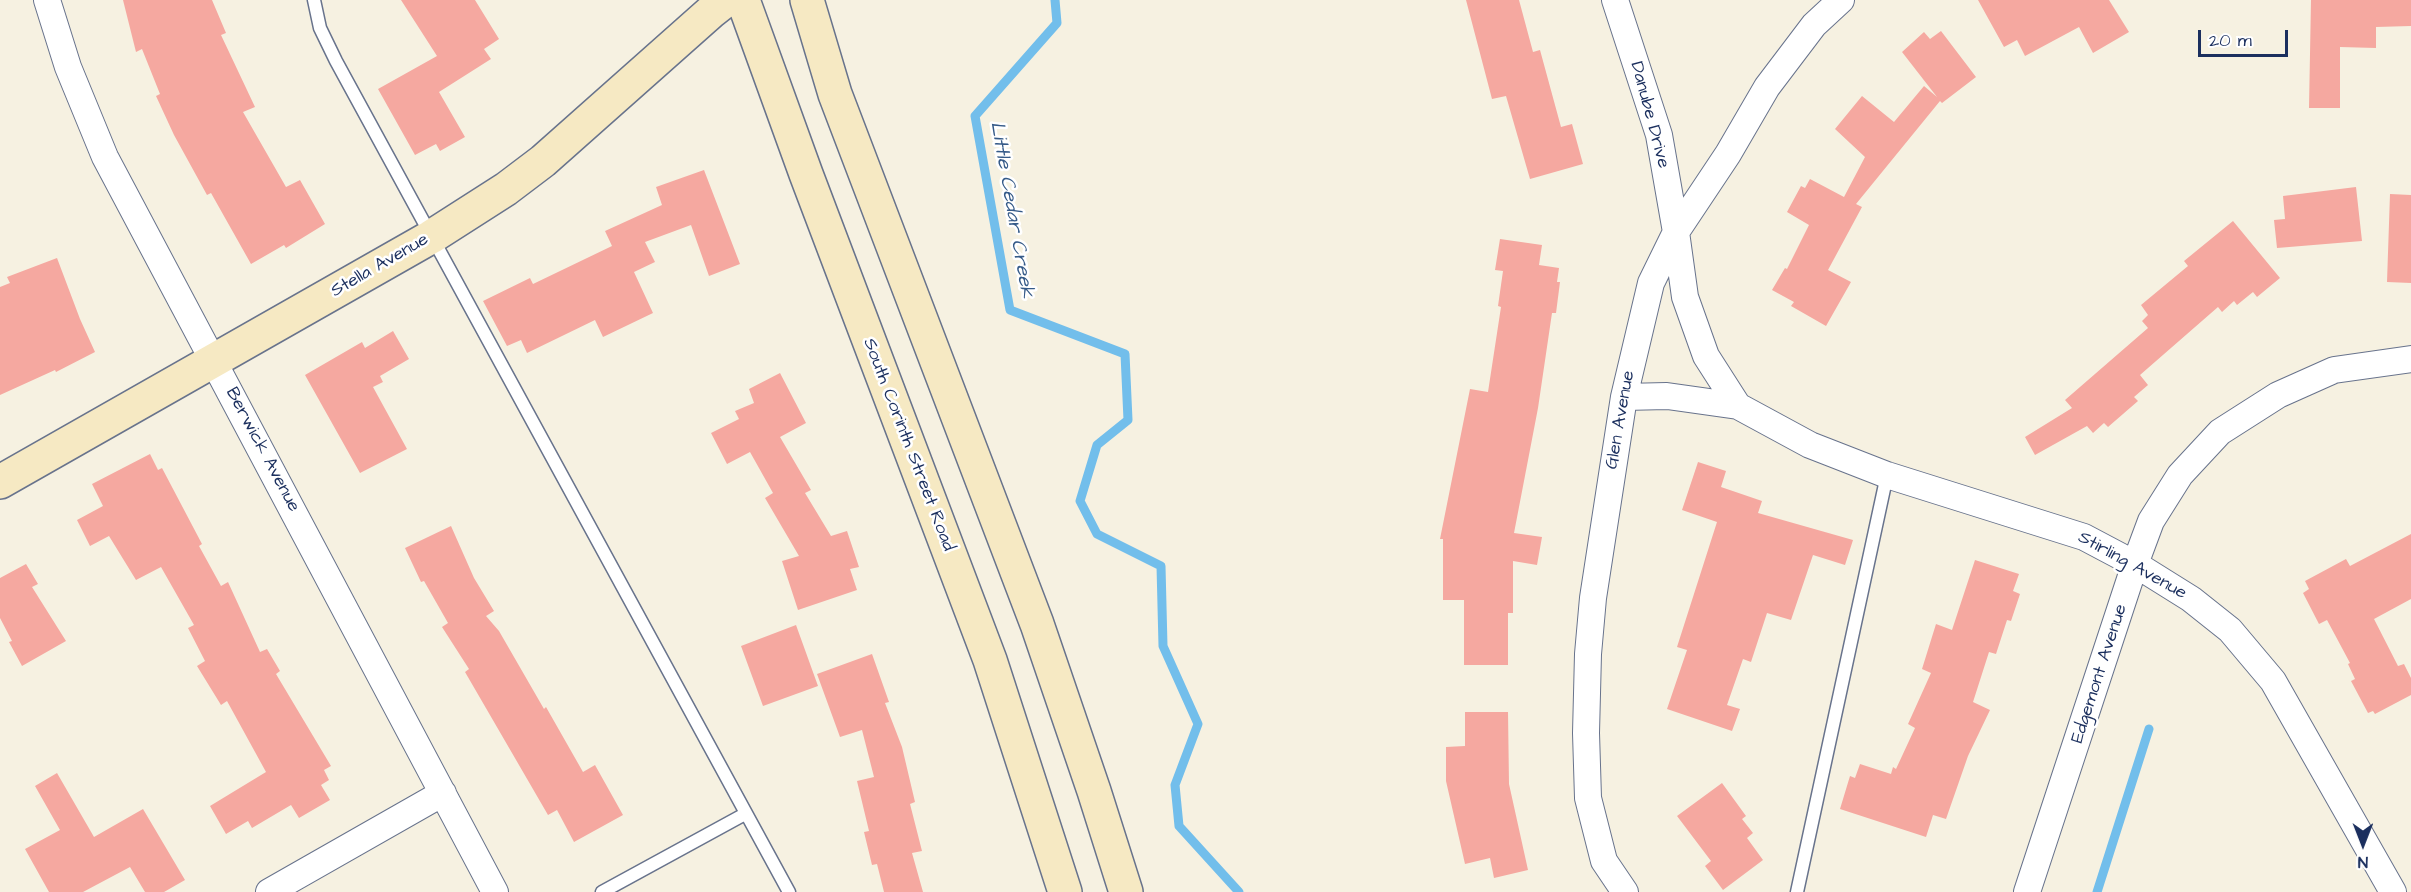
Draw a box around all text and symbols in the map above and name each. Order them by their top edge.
scale bar [2201,18,2291,56]
text: 20 m [2209,28,2252,53]
street label: Danube Drive [1624,59,1674,171]
water label: Little Cedar Creek [984,120,1038,300]
street label: Stella Avenue [327,229,433,303]
street label: South Corinth Street Road [857,336,959,554]
street label: Glen Avenue [1602,369,1640,471]
street label: Berwick Avenue [220,384,304,516]
street label: Stirling Avenue [2074,527,2190,605]
street label: Edgemont Avenue [2067,602,2133,746]
north arrow [2333,814,2393,874]
text: N [2358,851,2368,873]

